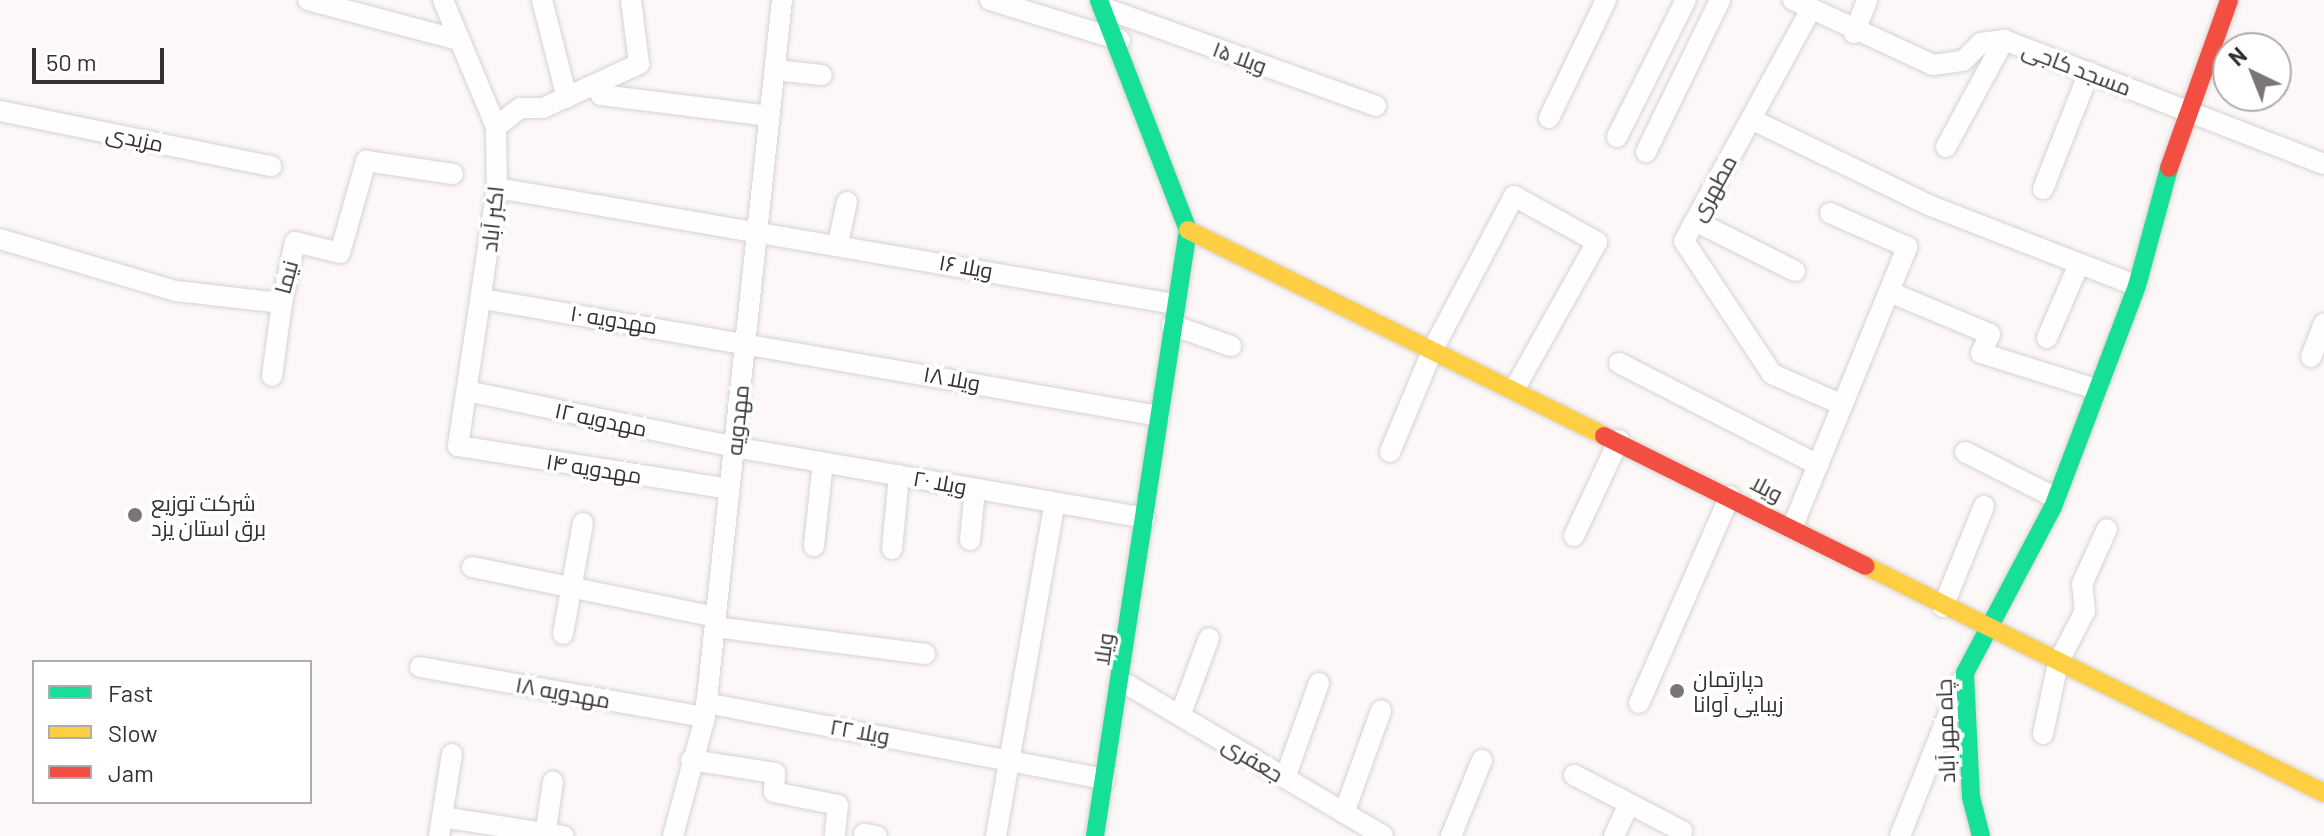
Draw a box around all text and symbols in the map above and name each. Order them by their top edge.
scale bar [36,32,168,82]
north arrow [2212,32,2292,112]
street label: ویلا ۱۵ [1209,35,1271,79]
street label: مسجد کاجی [2019,35,2135,101]
text: N [2223,41,2251,70]
text: 50 m [46,47,97,76]
street label: مزیدی [104,119,166,157]
street label: مطهری [1684,150,1742,226]
street label: اکبر آباد [475,185,509,253]
street label: ویلا ۱۶ [937,248,995,284]
street label: نیما [269,257,303,297]
street label: مهدویه ۱۰ [569,299,659,339]
street label: ویلا ۱۸ [921,360,983,396]
street label: مهدویه [720,383,754,457]
street label: مهدویه ۱۲ [552,396,650,442]
street label: مهدویه ۱۴ [544,447,644,489]
street label: ویلا ۲۰ [911,464,969,500]
street label: ویلا [1746,469,1788,507]
place label: شرکت توزیع برق استان یزد [151,489,266,540]
marker: شرکت توزیع برق استان یزد [126,506,144,524]
street label: ویلا [1088,631,1118,667]
legend [32,660,312,804]
place label: دپارتمان زیبایی آوانا [1693,665,1784,716]
street label: مهدویه ۱۸ [513,671,613,713]
text: Fast [108,678,153,707]
street label: چاه مهر آباد [1930,678,1960,784]
marker: دپارتمان زیبایی آوانا [1668,682,1686,700]
street label: ویلا ۲۲ [828,713,892,749]
text: Slow [108,718,157,747]
street label: جعفری [1218,731,1288,787]
text: Jam [108,758,154,787]

